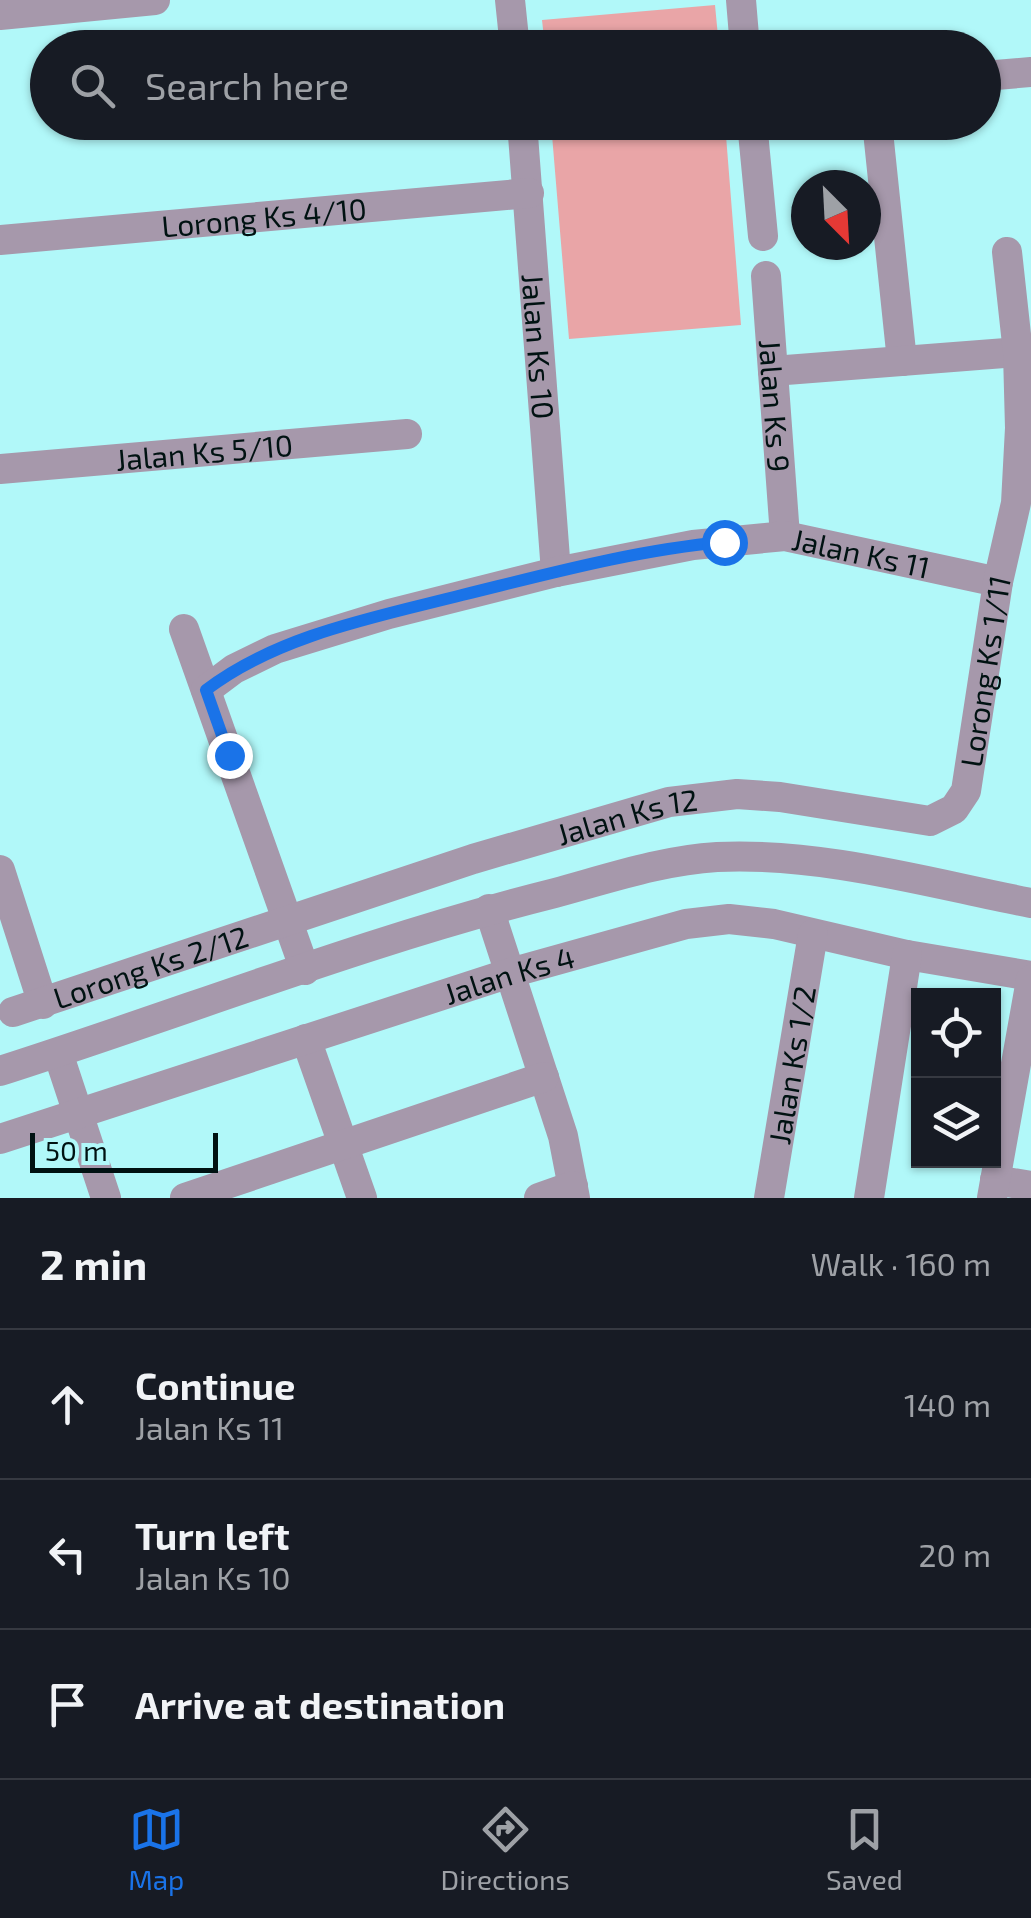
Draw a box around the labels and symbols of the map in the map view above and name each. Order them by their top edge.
north arrow [791,170,881,260]
street label: Lorong Ks 4/10 [160,190,368,244]
street label: Jalan Ks 10 [516,272,562,420]
street label: Jalan Ks 9 [753,338,798,473]
street label: Jalan Ks 5/10 [114,426,294,477]
route start [702,520,748,566]
street label: Jalan Ks 11 [789,520,933,585]
street label: Lorong Ks 1/11 [952,572,1017,769]
route end [207,733,253,779]
street label: Jalan Ks 12 [552,781,699,852]
street label: Lorong Ks 2/12 [49,917,253,1015]
street label: Jalan Ks 4 [439,938,578,1011]
street label: Jalan Ks 1/2 [760,983,822,1147]
scale bar [30,1128,218,1172]

